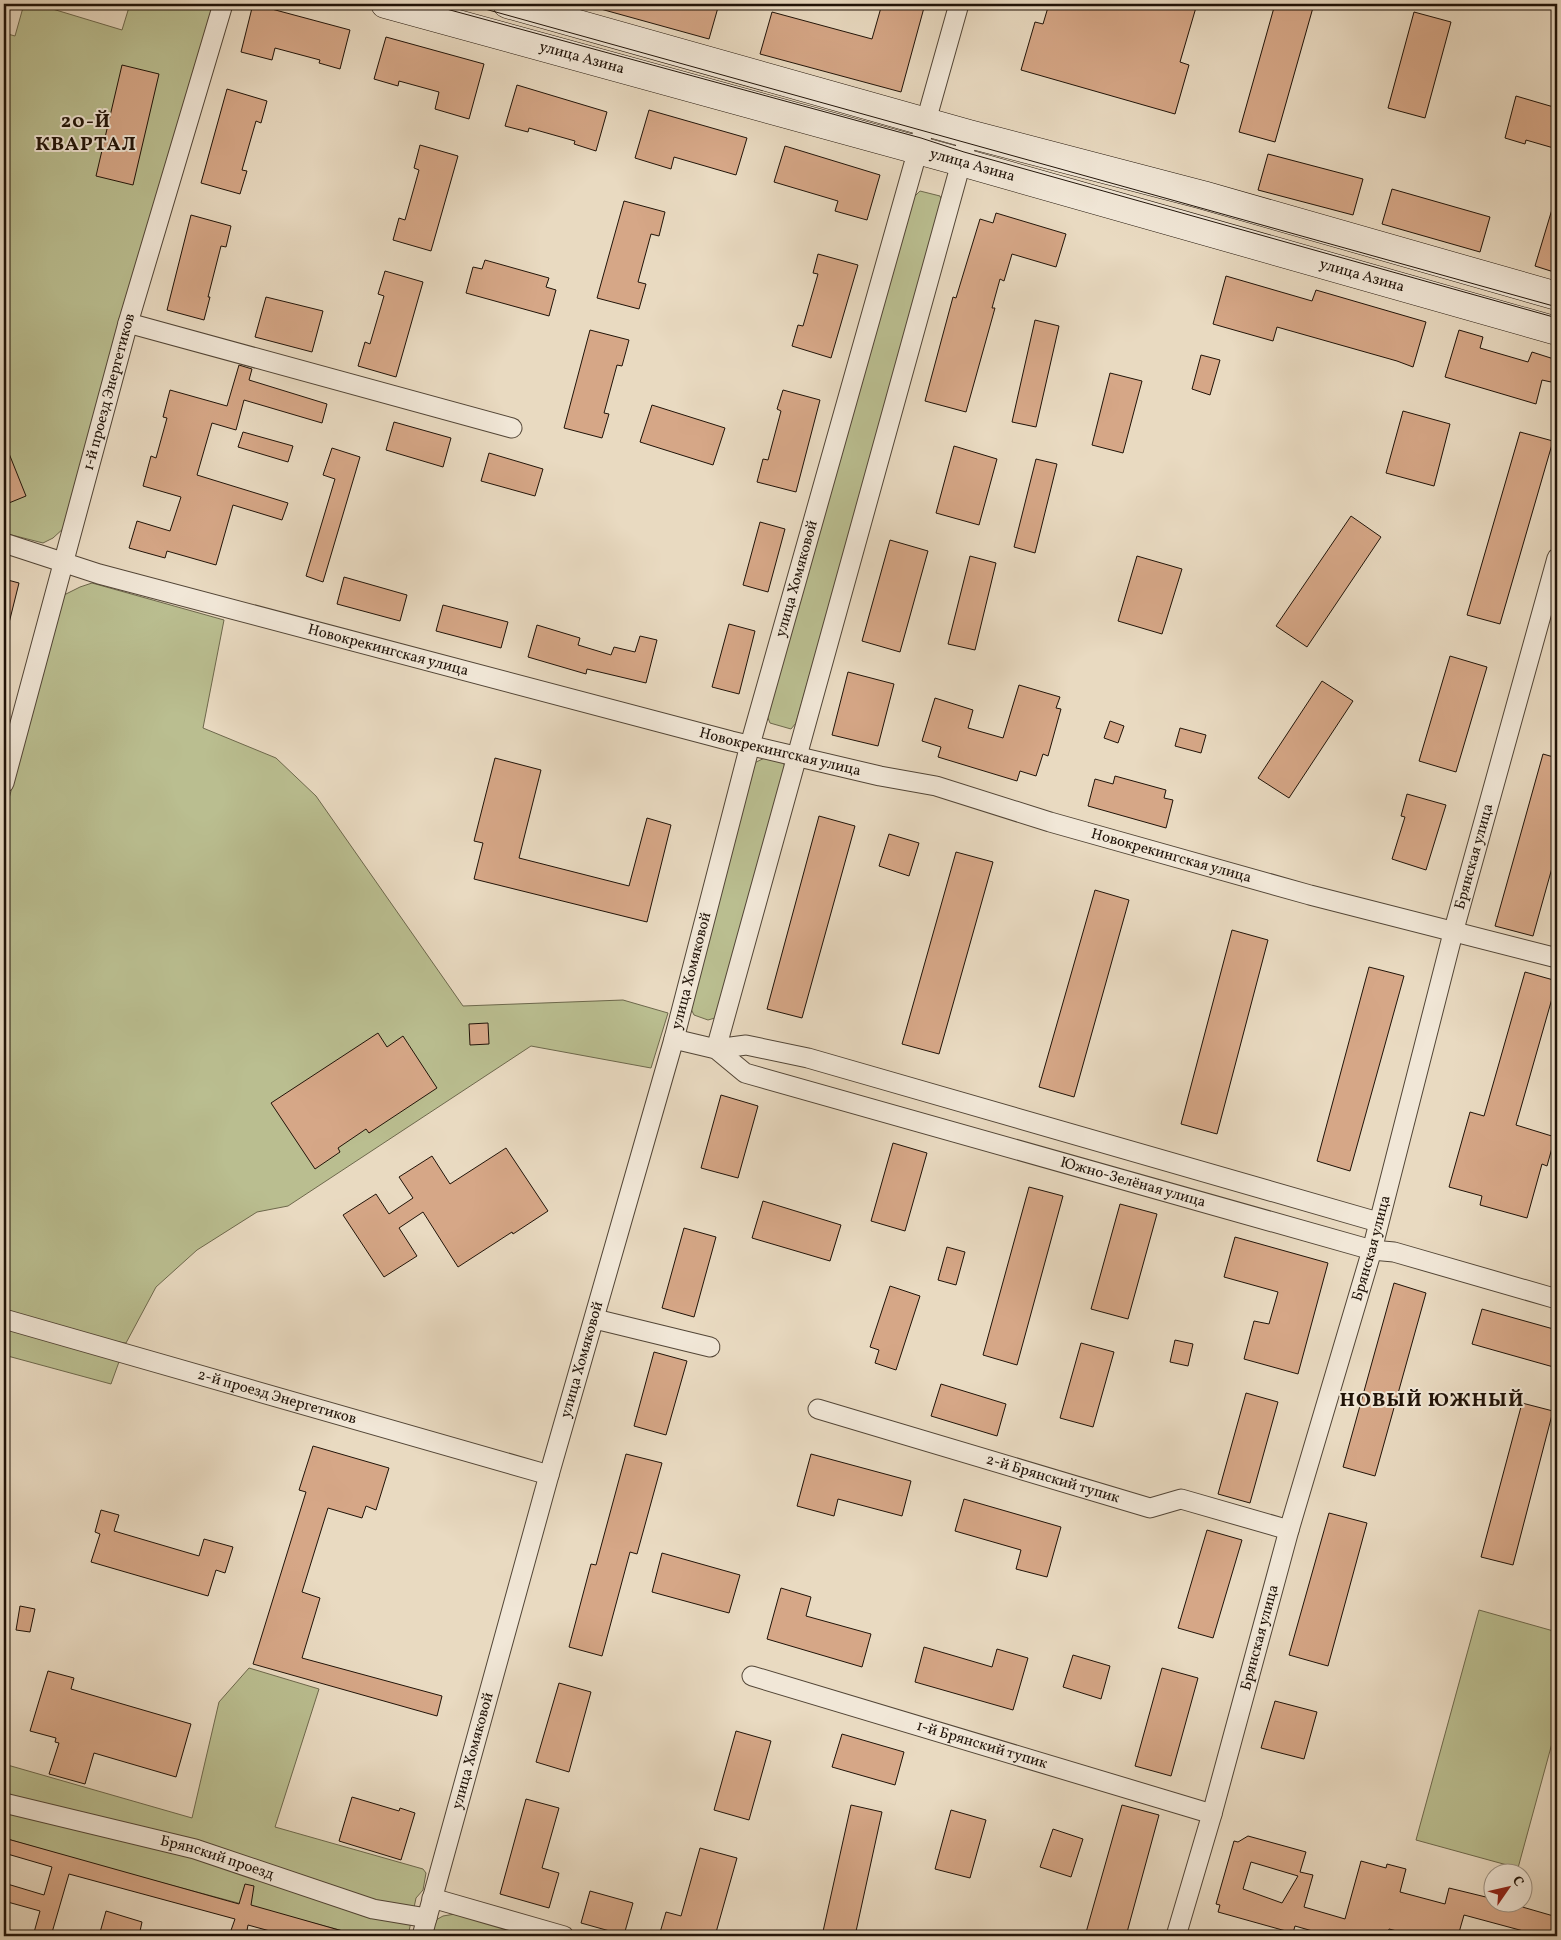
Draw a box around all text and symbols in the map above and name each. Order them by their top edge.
street label: улица Азина [537,36,627,80]
district label: 20-Й КВАРТАЛ [35,108,137,159]
street label: улица Азина [927,143,1017,187]
street label: улица Азина [1317,254,1407,298]
street label: 1-й проезд Энергетиков [78,311,141,473]
street label: улица Хомяковой [770,518,823,640]
street label: Новокрекингская улица [305,619,471,682]
street label: Новокрекингская улица [697,723,863,782]
street label: Брянская улица [1449,801,1499,912]
street label: Новокрекингская улица [1089,824,1254,889]
street label: улица Хомяковой [666,910,717,1032]
street label: Южно-Зелёная улица [1058,1152,1208,1213]
street label: Брянская улица [1347,1193,1396,1304]
street label: улица Хомяковой [555,1299,609,1421]
street label: 2-й проезд Энергетиков [195,1364,359,1430]
district label: НОВЫЙ ЮЖНЫЙ [1339,1387,1525,1415]
street label: 2-й Брянский тупик [983,1449,1122,1509]
street label: Брянская улица [1235,1582,1284,1693]
street label: улица Хомяковой [447,1690,499,1812]
street label: 1-й Брянский тупик [914,1715,1050,1775]
street label: Брянский проезд [158,1830,277,1886]
north arrow [1484,1862,1534,1912]
text: С [1507,1873,1528,1891]

